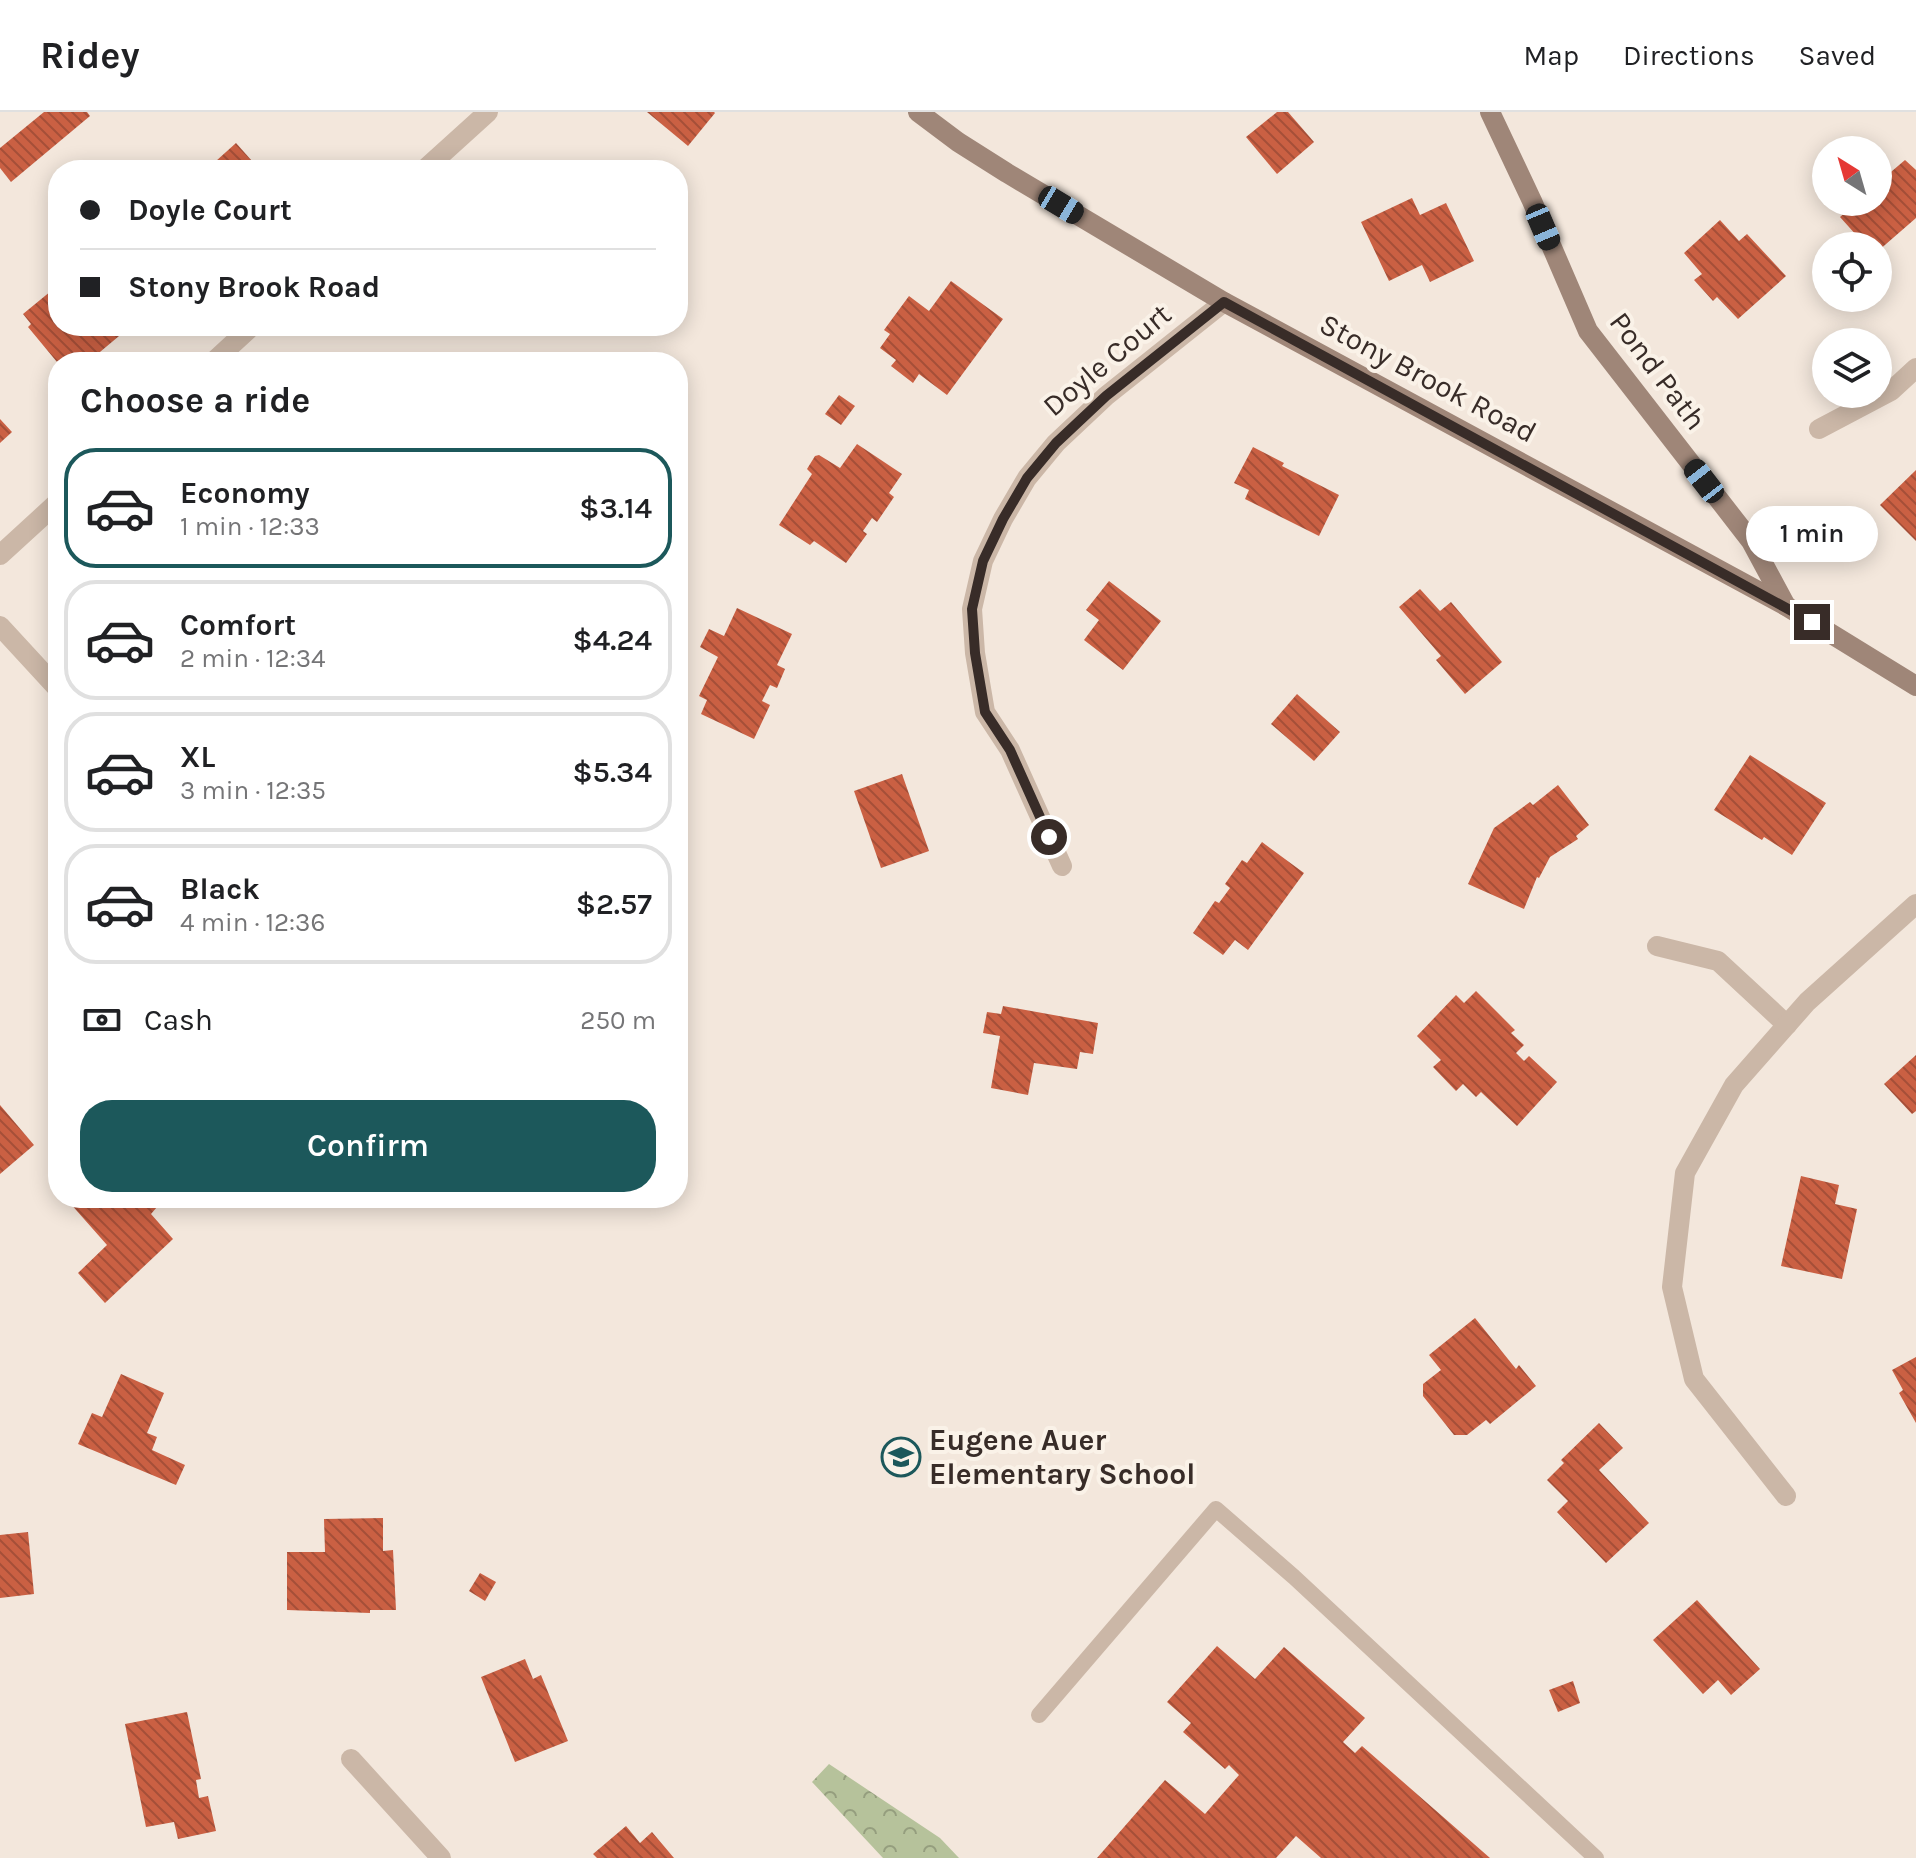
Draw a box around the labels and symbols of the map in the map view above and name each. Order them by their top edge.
north arrow [1812,136,1892,216]
car [1034,182,1088,228]
car [1523,200,1563,254]
street label: Doyle Court [1036,296,1178,424]
street label: Pond Path [1602,305,1714,437]
street label: Stony Brook Road [1313,306,1543,450]
car [1680,455,1728,507]
callout: 1 min [1746,506,1878,562]
route end [1794,604,1830,640]
route start [1031,819,1067,855]
place label: Eugene Auer Elementary School [929,1422,1195,1492]
school or university icon: Eugene Auer Elementary School [880,1436,922,1478]

